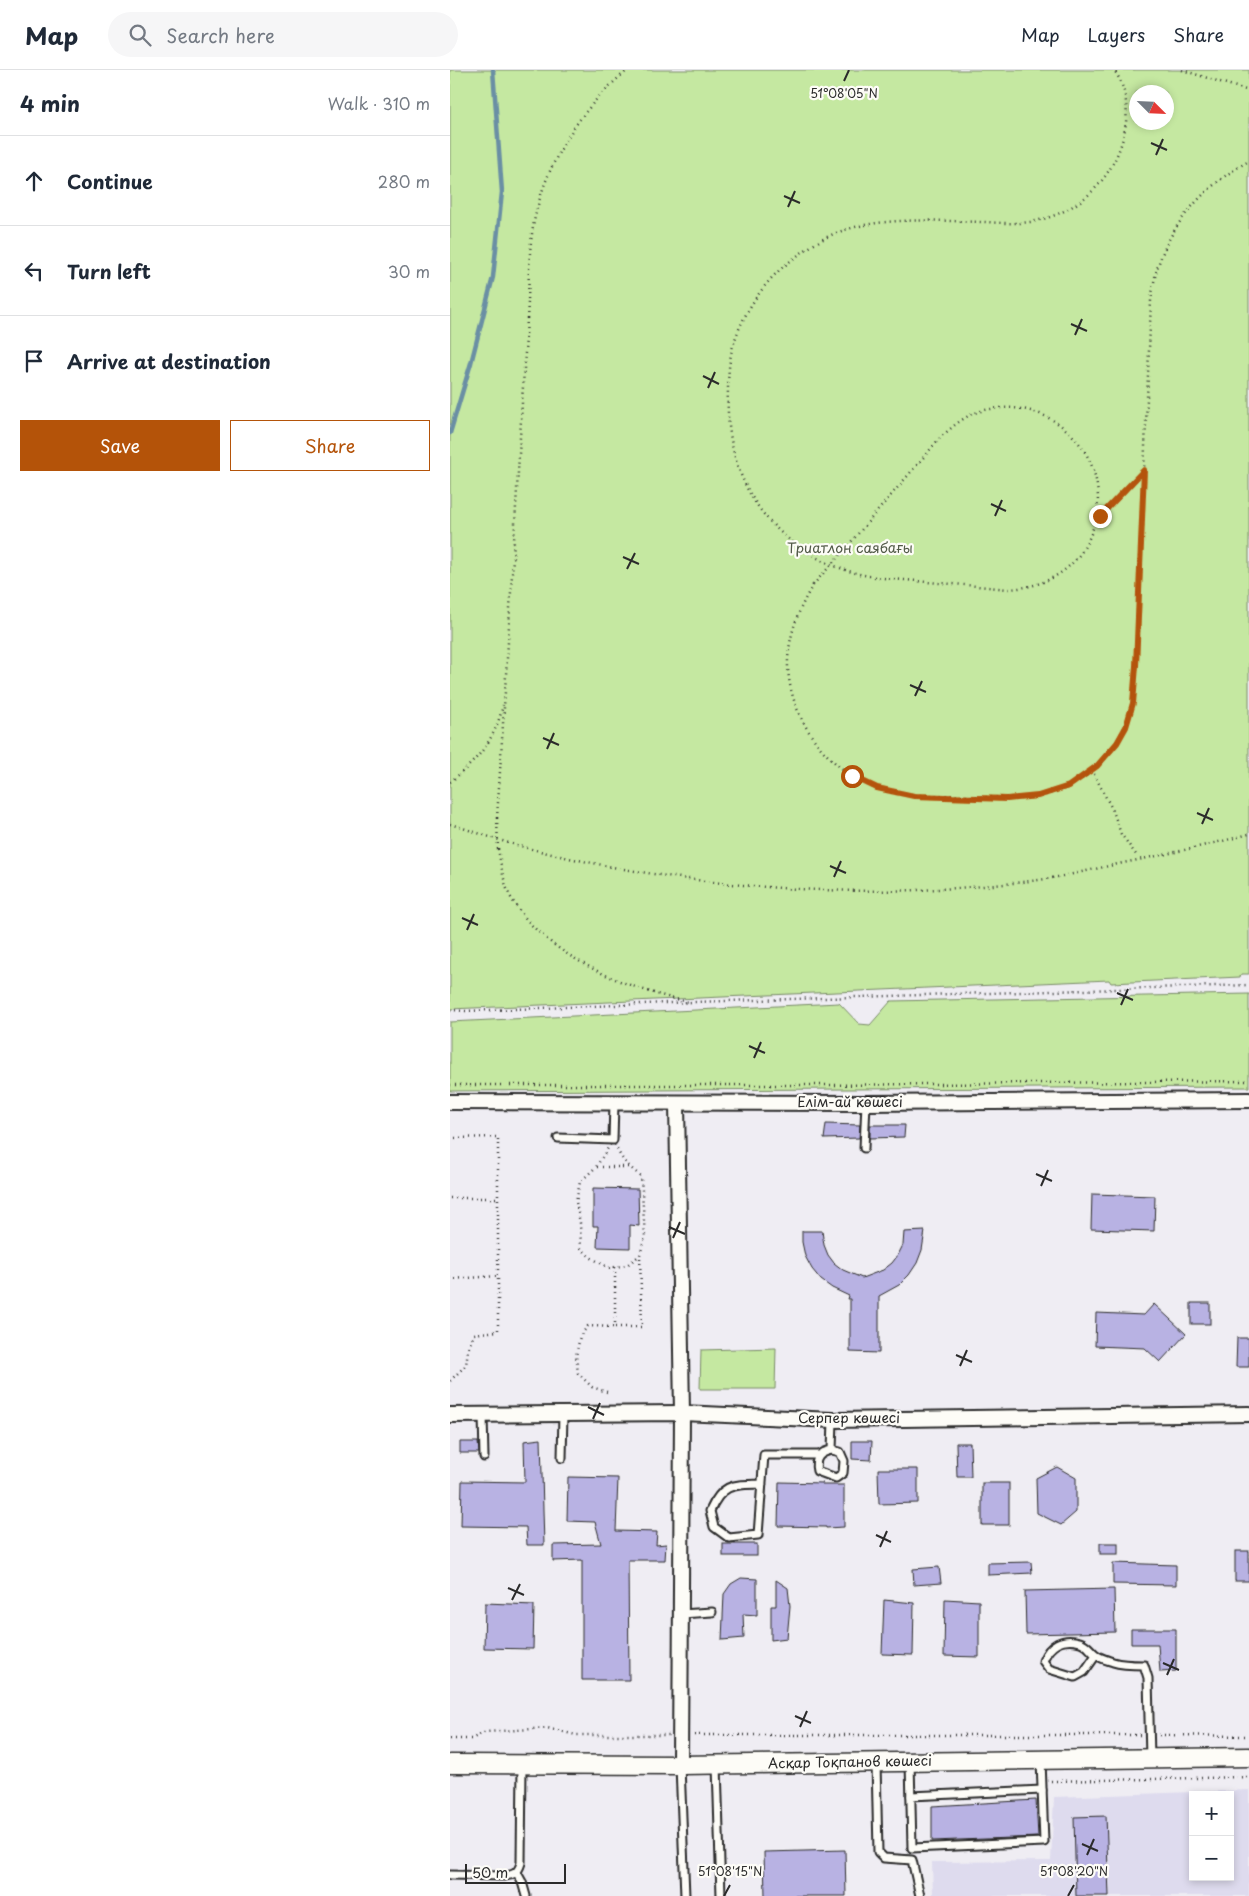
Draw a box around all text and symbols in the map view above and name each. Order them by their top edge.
search box [108,12,458,57]
text: Map [25,17,78,53]
icon: search [126,21,154,49]
text: Search here [166,21,275,49]
text: Map [1021,21,1060,48]
text: Layers [1088,21,1145,48]
text: Share [1173,21,1224,48]
text: 51°08'05"N [810,84,878,102]
north arrow [1129,85,1174,130]
text: 4 min [20,87,80,119]
text: Walk · 310 m [328,91,430,115]
icon: ahead [20,167,48,195]
text: Continue [67,167,153,195]
text: 280 m [378,169,430,193]
icon: left [20,257,48,285]
text: Turn left [67,257,151,285]
text: 30 m [388,259,430,283]
icon: arrive [20,347,48,375]
text: Arrive at destination [67,347,271,375]
button: Save [20,420,220,471]
button: Share [230,420,430,471]
route end [1089,505,1112,528]
park label: Триатлон саябағы [787,537,913,558]
route start [841,765,864,788]
street label: Елім-ай көшесі [797,1091,903,1112]
street label: Серпер көшесі [798,1407,900,1428]
street label: Асқар Тоқпанов көшесі [768,1750,932,1773]
map controls [1189,1791,1234,1881]
button: + [1189,1791,1234,1836]
button: − [1189,1836,1234,1881]
scale bar [465,1861,566,1884]
text: 50 m [472,1862,508,1883]
text: 51°08'15"N [698,1862,762,1880]
text: 51°08'20"N [1040,1862,1108,1880]

